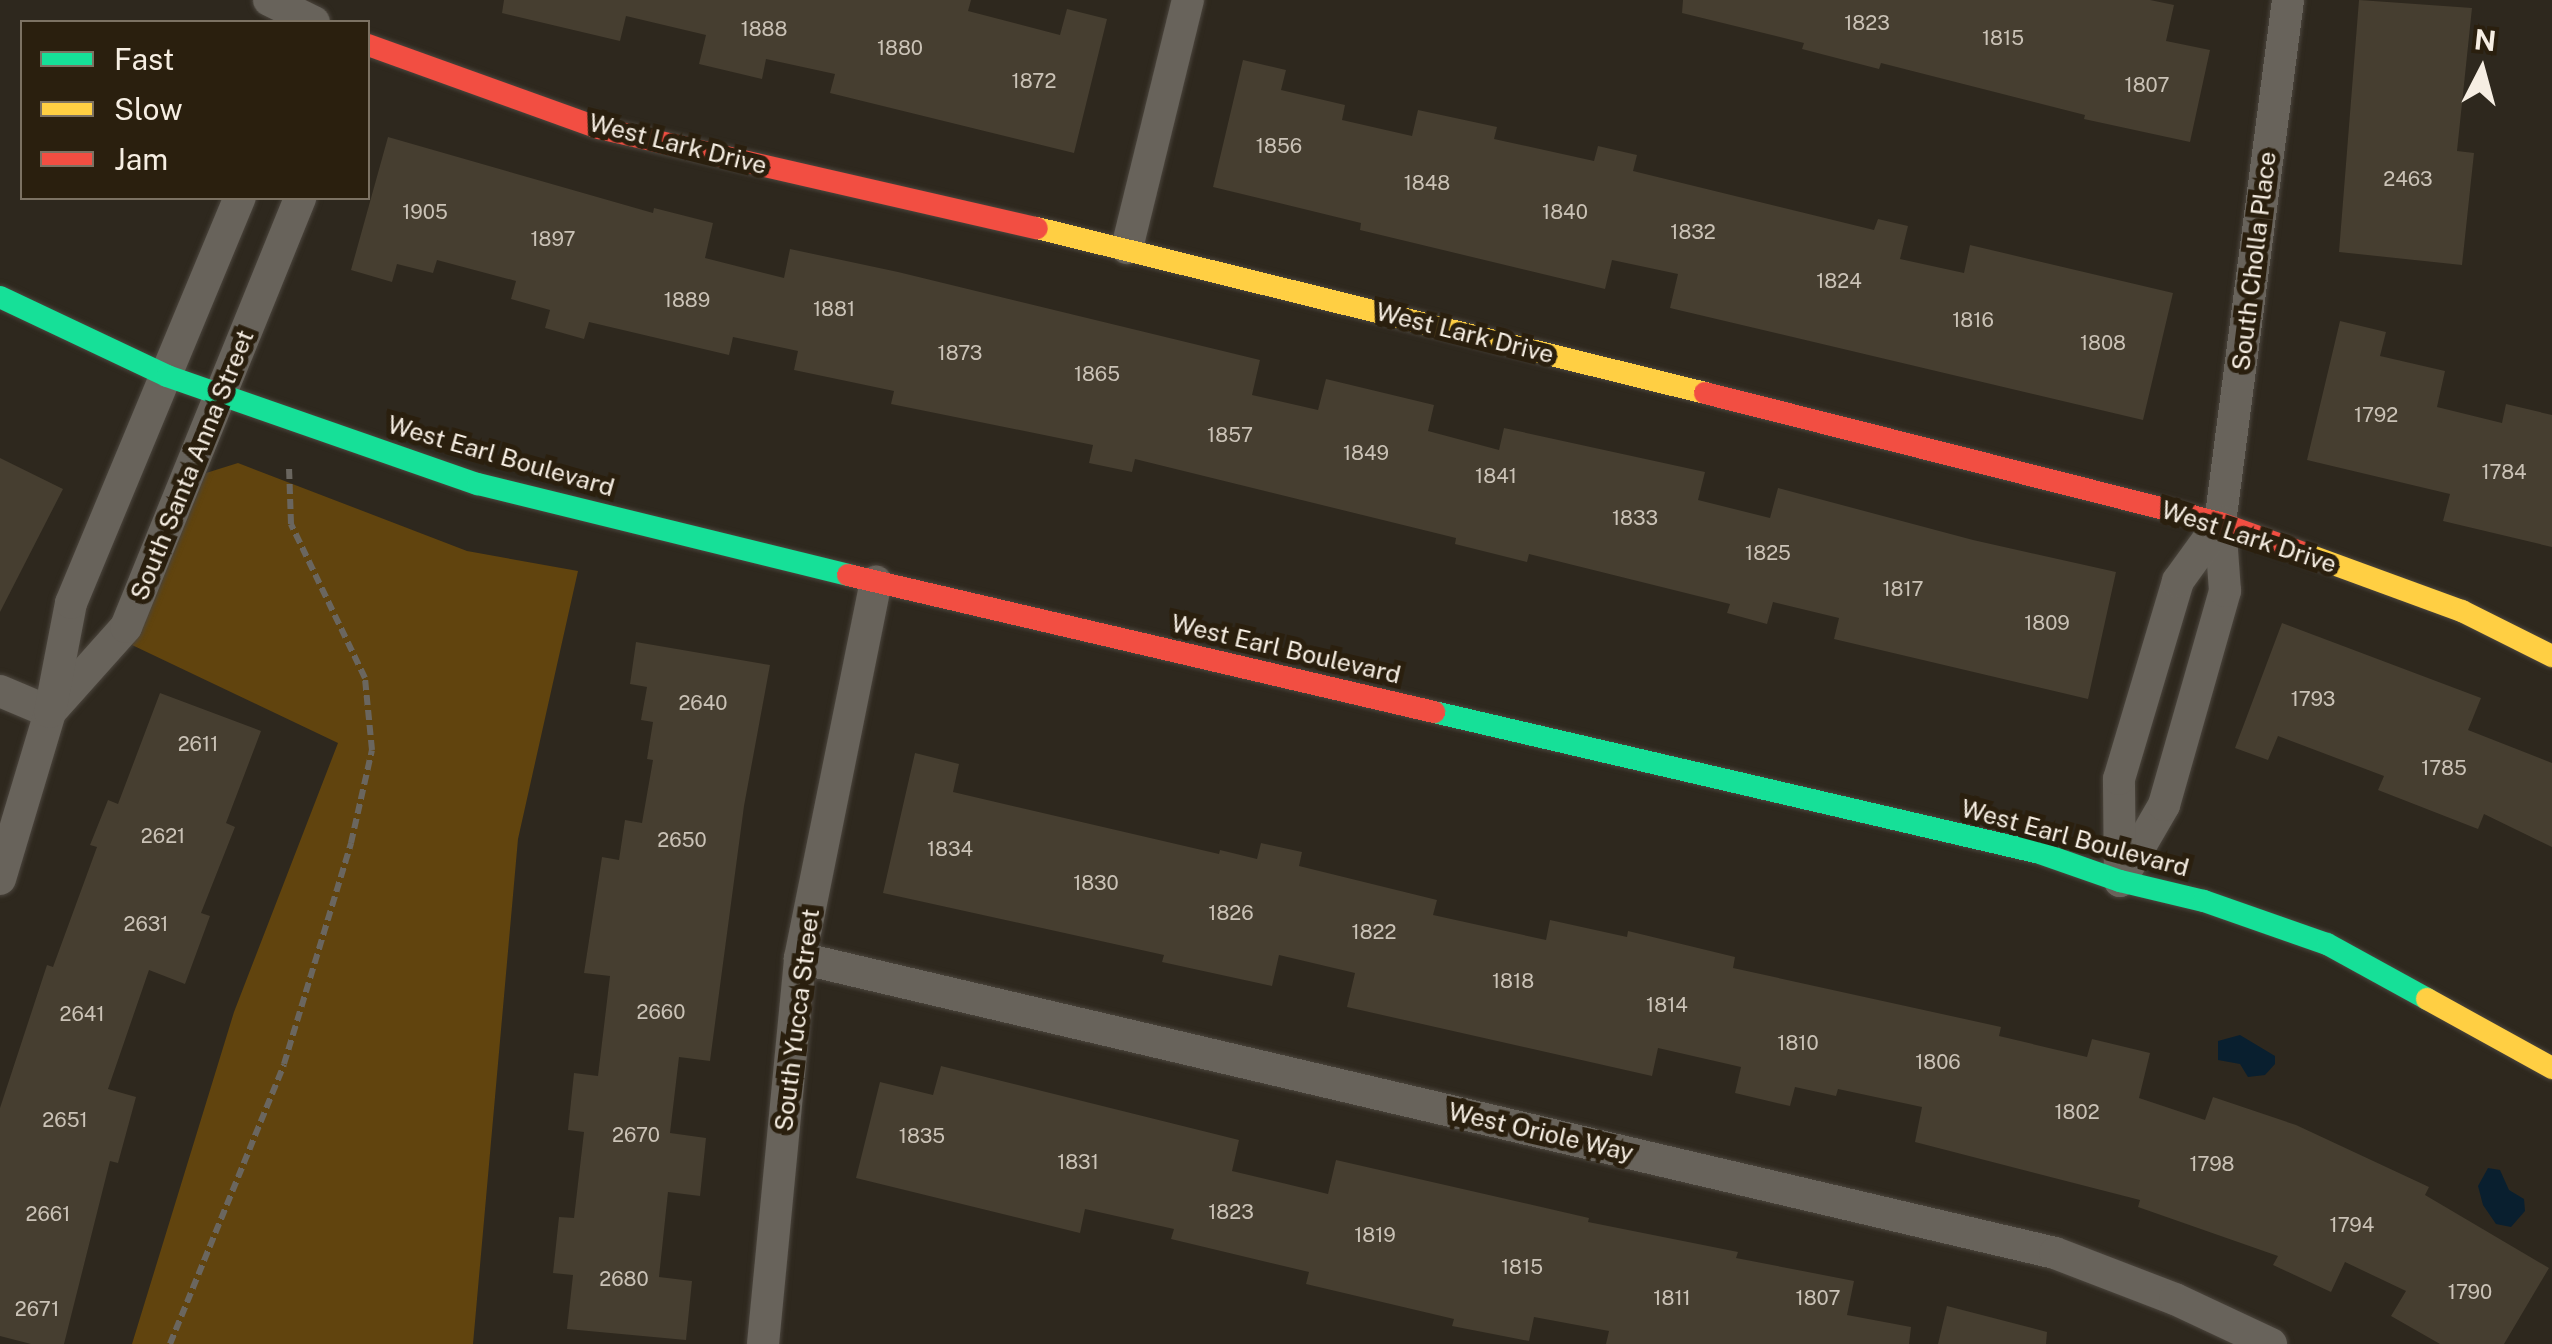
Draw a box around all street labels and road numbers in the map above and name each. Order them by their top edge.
street label: West Lark Drive [586,107,770,181]
street label: South Cholla Place [2226,150,2282,372]
street label: West Lark Drive [1373,296,1557,370]
street label: South Santa Anna Street [124,325,260,605]
street label: West Earl Boulevard [384,409,618,503]
street label: West Lark Drive [2158,495,2340,579]
street label: West Earl Boulevard [1168,608,1404,690]
street label: West Earl Boulevard [1958,793,2192,883]
street label: South Yucca Street [768,907,826,1133]
street label: West Oriole Way [1445,1096,1637,1168]

